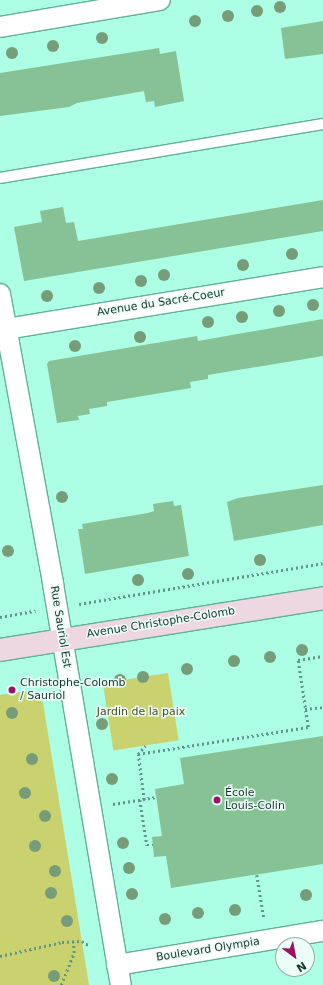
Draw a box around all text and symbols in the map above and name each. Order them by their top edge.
street label: Avenue du Sacré-Coeur [96,286,226,320]
street label: Rue Sauriol Est [47,585,73,669]
street label: Avenue Christophe-Colomb [86,605,236,641]
place label: Christophe-Colomb / Sauriol [20,677,126,703]
marker: Christophe-Colomb / Sauriol [7,685,17,695]
park label: Jardin de la paix [97,705,185,719]
place label: École Louis-Colin [225,787,285,813]
marker: École Louis-Colin [212,795,222,805]
street label: Boulevard Olympia [155,935,261,965]
north arrow [275,937,315,977]
text: N [294,959,308,975]

